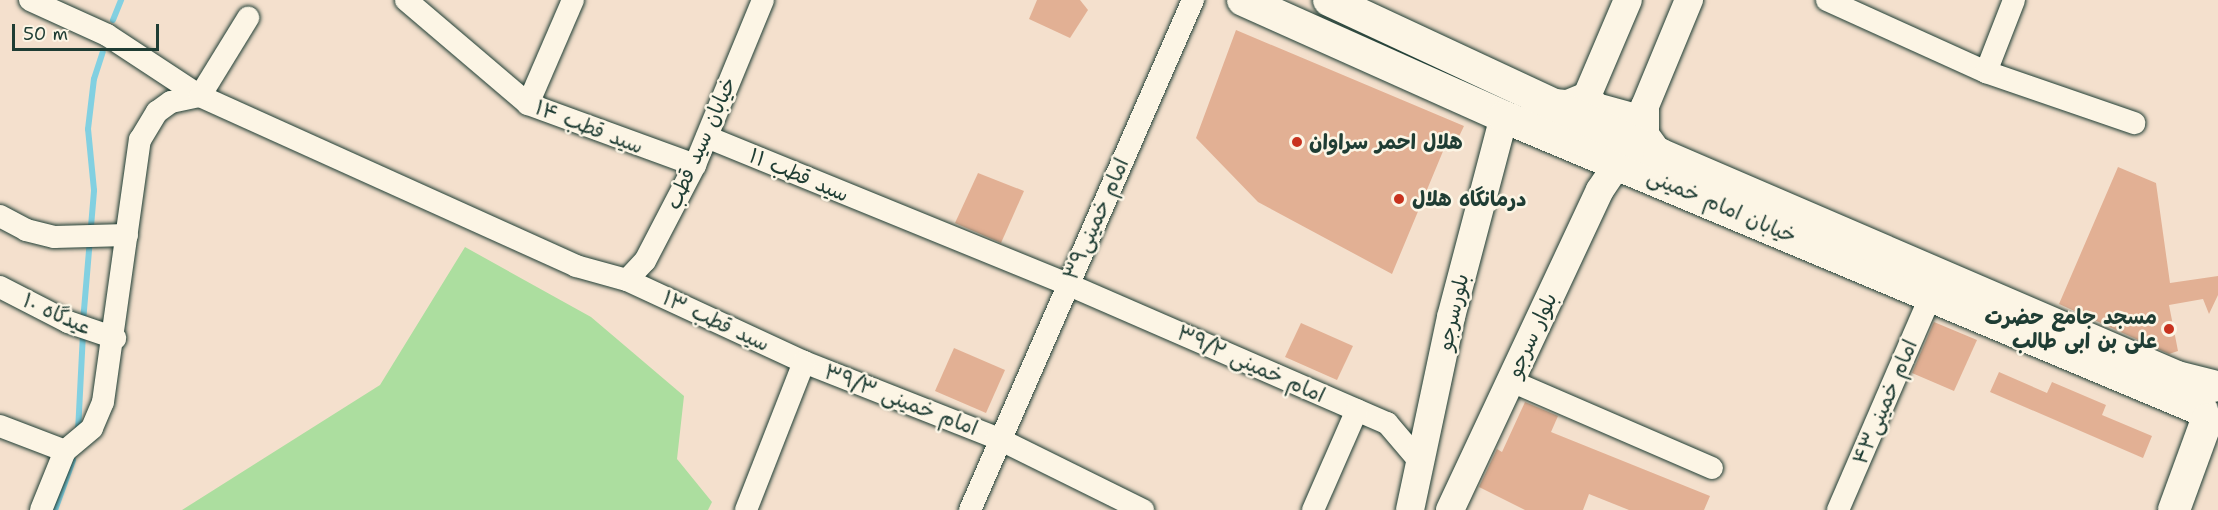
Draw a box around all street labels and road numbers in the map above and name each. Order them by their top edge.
street label: خیابان سید قطب [661,73,741,213]
street label: سید قطب ۱۴ [531,95,647,159]
street label: سید قطب ۱۱ [745,143,853,207]
street label: امام خمینی۳۹ [1058,154,1134,284]
street label: خیابان امام خمینی [1644,163,1800,249]
street label: بلورسرجو [1432,271,1474,353]
street label: سید قطب ۱۳ [658,285,774,357]
street label: عیدگاه ۱۰ [19,288,95,340]
street label: بلوار سرجو [1501,289,1563,381]
street label: امام خمینی ۳۹/۲ [1173,320,1329,408]
street label: امام خمینی۴۳ [1847,336,1923,468]
street label: امام خمینی ۳۹/۳ [821,359,981,441]

